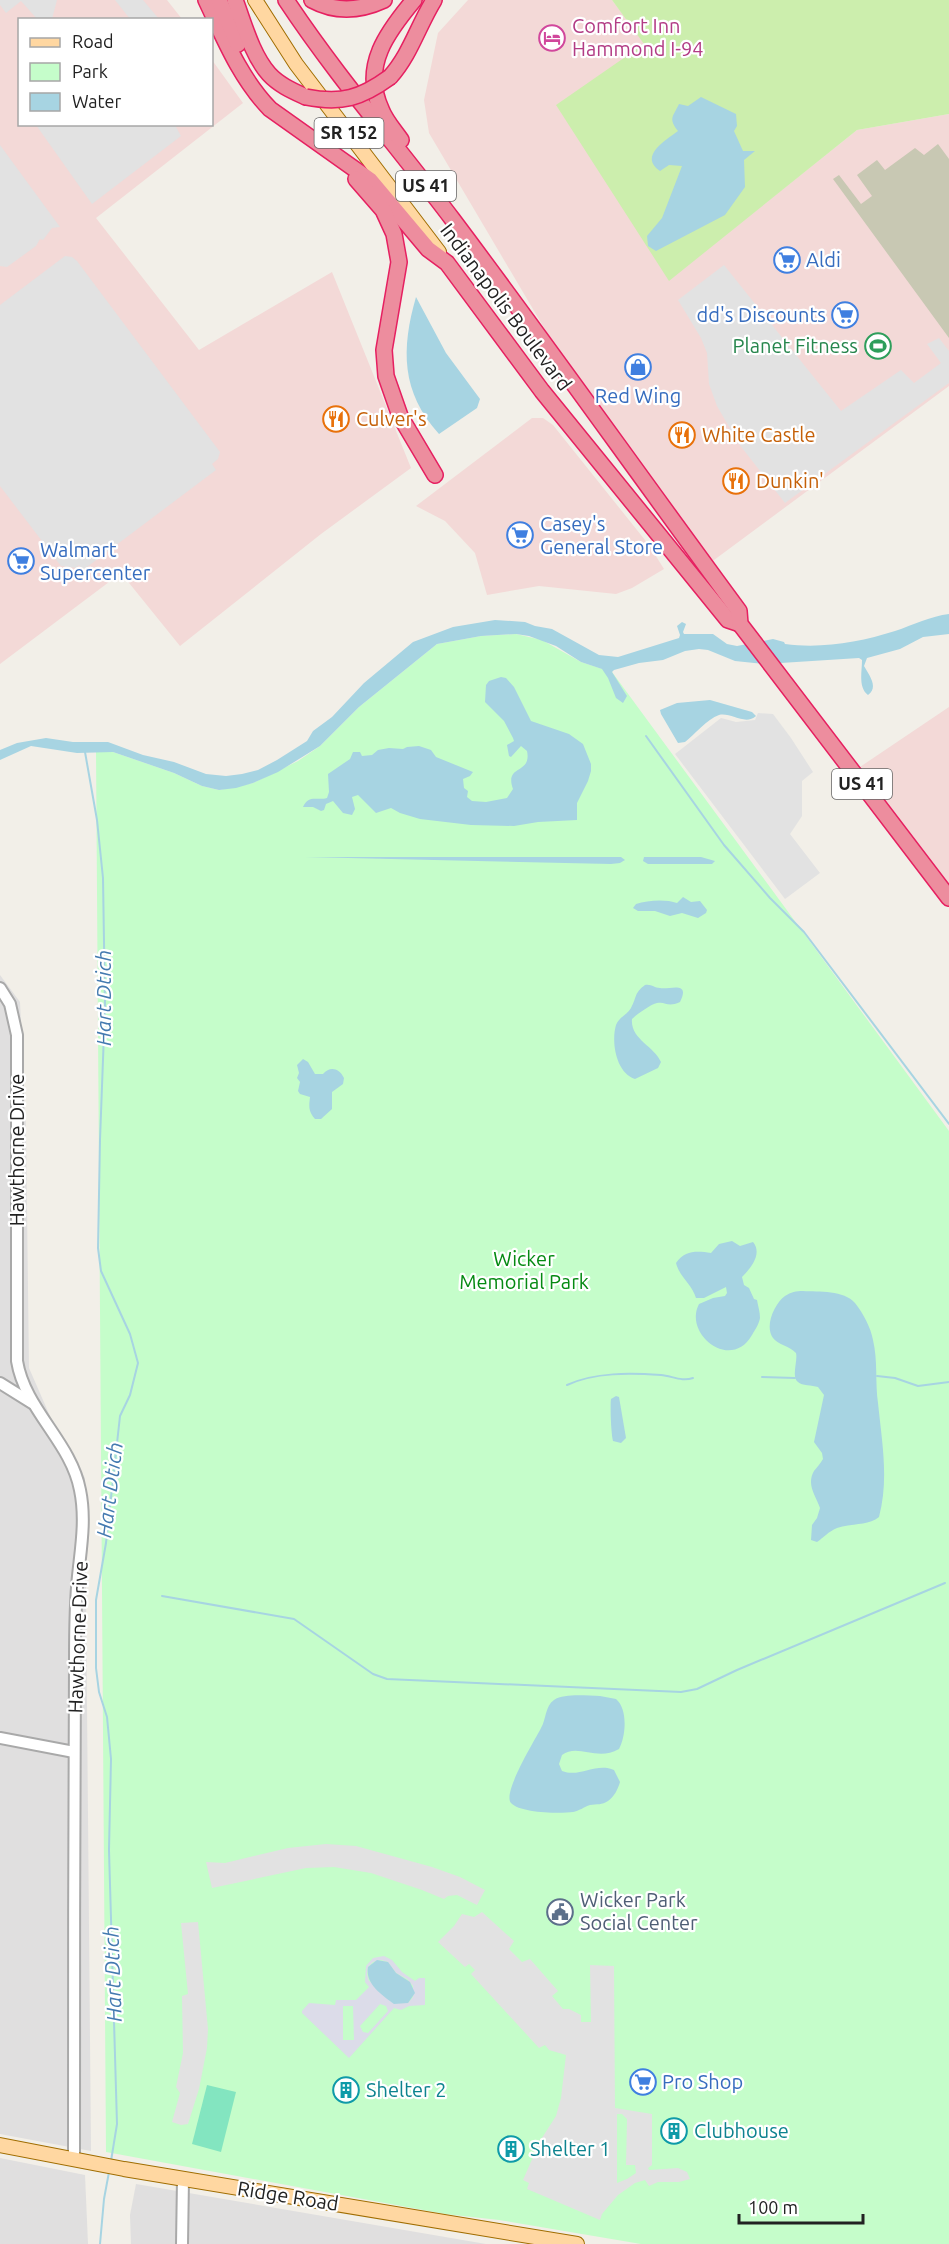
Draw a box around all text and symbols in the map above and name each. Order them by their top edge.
place label: Comfort Inn Hammond I-94 [572,14,704,60]
legend [18,18,213,126]
hotel icon: Comfort Inn Hammond I-94 [537,23,567,53]
text: Road [72,31,114,51]
text: Park [72,61,108,81]
text: Water [72,91,122,111]
road number: SR 152 [314,118,384,148]
road number: US 41 [396,171,456,201]
street label: Indianapolis Boulevard [436,219,577,395]
supermarket icon: Aldi [772,245,802,275]
place label: Aldi [806,248,841,271]
supermarket icon: dd's Discounts [830,300,860,330]
place label: dd's Discounts [697,303,826,326]
sports icon: Planet Fitness [863,331,893,361]
place label: Planet Fitness [733,334,858,357]
shop icon: Red Wing [623,352,653,382]
place label: Red Wing [595,384,681,407]
restaurant icon: Culver's [321,404,351,434]
place label: Culver's [356,407,427,430]
restaurant icon: White Castle [667,420,697,450]
place label: White Castle [702,423,816,446]
restaurant icon: Dunkin' [721,466,751,496]
place label: Dunkin' [756,469,824,492]
place label: Casey's General Store [540,512,663,558]
supermarket icon: Casey's General Store [505,520,535,550]
place label: Walmart Supercenter [40,538,151,584]
supermarket icon: Walmart Supercenter [6,546,36,576]
road number: US 41 [832,769,892,799]
water label: Hart Dtich [91,950,115,1046]
street label: Hawthorne Drive [5,1074,28,1226]
park label: Wicker Memorial Park [459,1247,589,1293]
water label: Hart Dtich [91,1441,127,1539]
street label: Hawthorne Drive [63,1560,92,1714]
place label: Wicker Park Social Center [580,1888,698,1934]
public building icon: Wicker Park Social Center [545,1897,575,1927]
water label: Hart Dtich [98,1926,126,2023]
supermarket icon: Pro Shop [628,2067,658,2097]
place label: Pro Shop [662,2070,743,2093]
building icon: Shelter 2 [331,2075,361,2105]
place label: Shelter 2 [366,2078,446,2101]
building icon: Clubhouse [659,2116,689,2146]
place label: Clubhouse [694,2119,789,2142]
building icon: Shelter 1 [496,2134,526,2164]
place label: Shelter 1 [530,2137,610,2160]
street label: Ridge Road [236,2176,340,2215]
scale bar [739,2187,864,2225]
text: 100 m [748,2197,798,2217]

